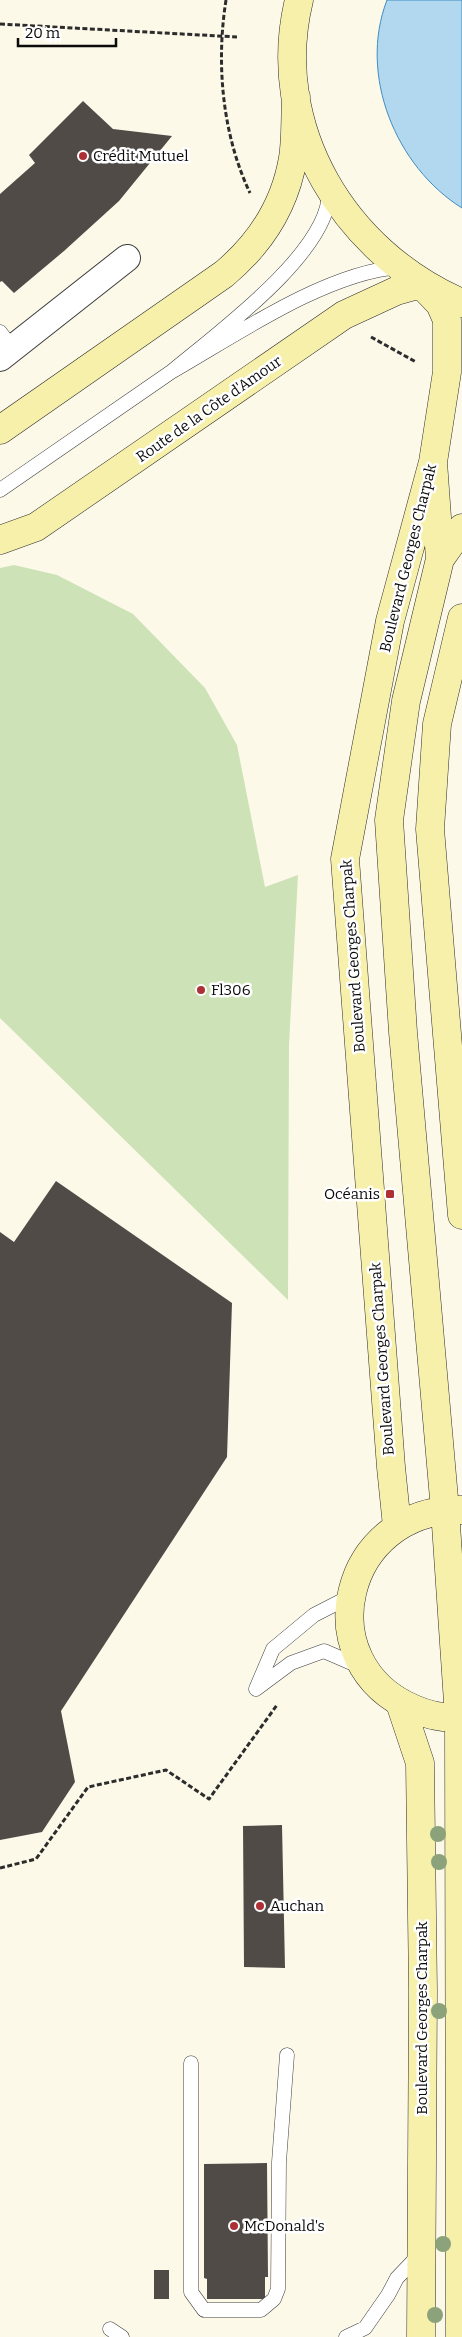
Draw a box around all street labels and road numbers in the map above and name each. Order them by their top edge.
street label: Route de la Côte d'Amour [133,352,286,466]
street label: Boulevard Georges Charpak [376,462,440,654]
street label: Boulevard Georges Charpak [337,858,369,1053]
street label: Boulevard Georges Charpak [366,1261,398,1456]
street label: Boulevard Georges Charpak [413,1921,431,2115]

